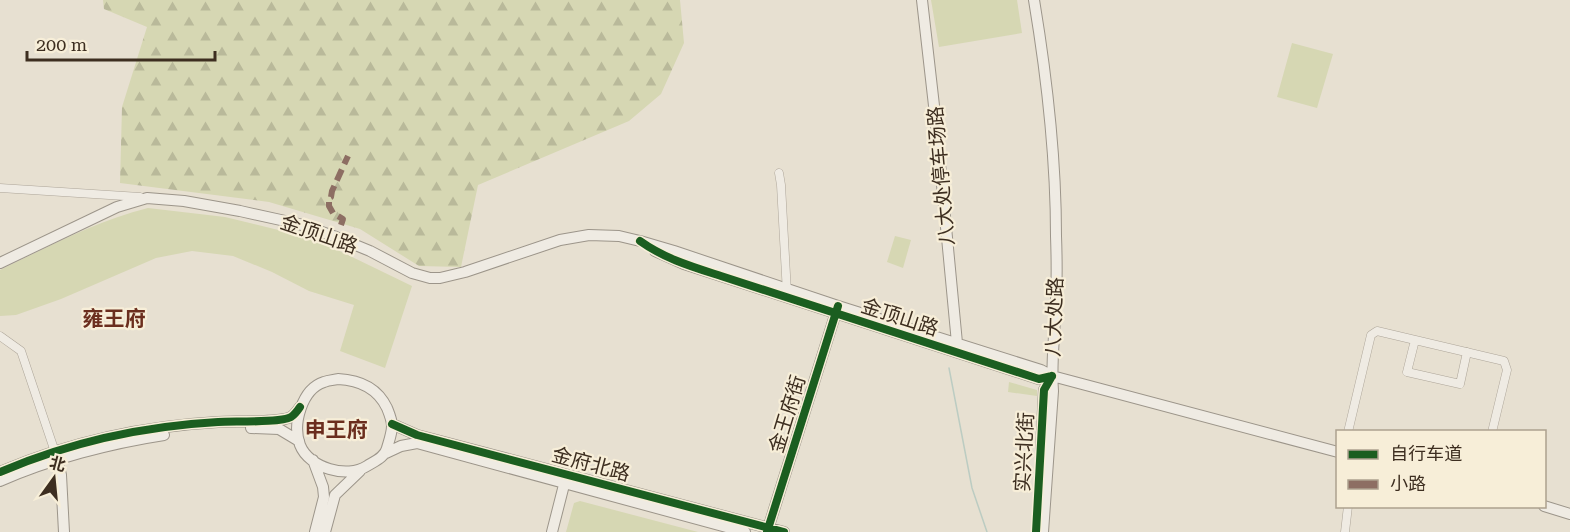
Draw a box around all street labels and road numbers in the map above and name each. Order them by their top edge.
street label: 八大处停车场路 [923,105,959,247]
street label: 金顶山路 [277,210,361,258]
street label: 八大处路 [1041,277,1067,357]
street label: 金顶山路 [858,293,942,341]
street label: 金王府街 [764,372,810,456]
street label: 实兴北街 [1010,411,1038,493]
street label: 金府北路 [549,442,633,486]

